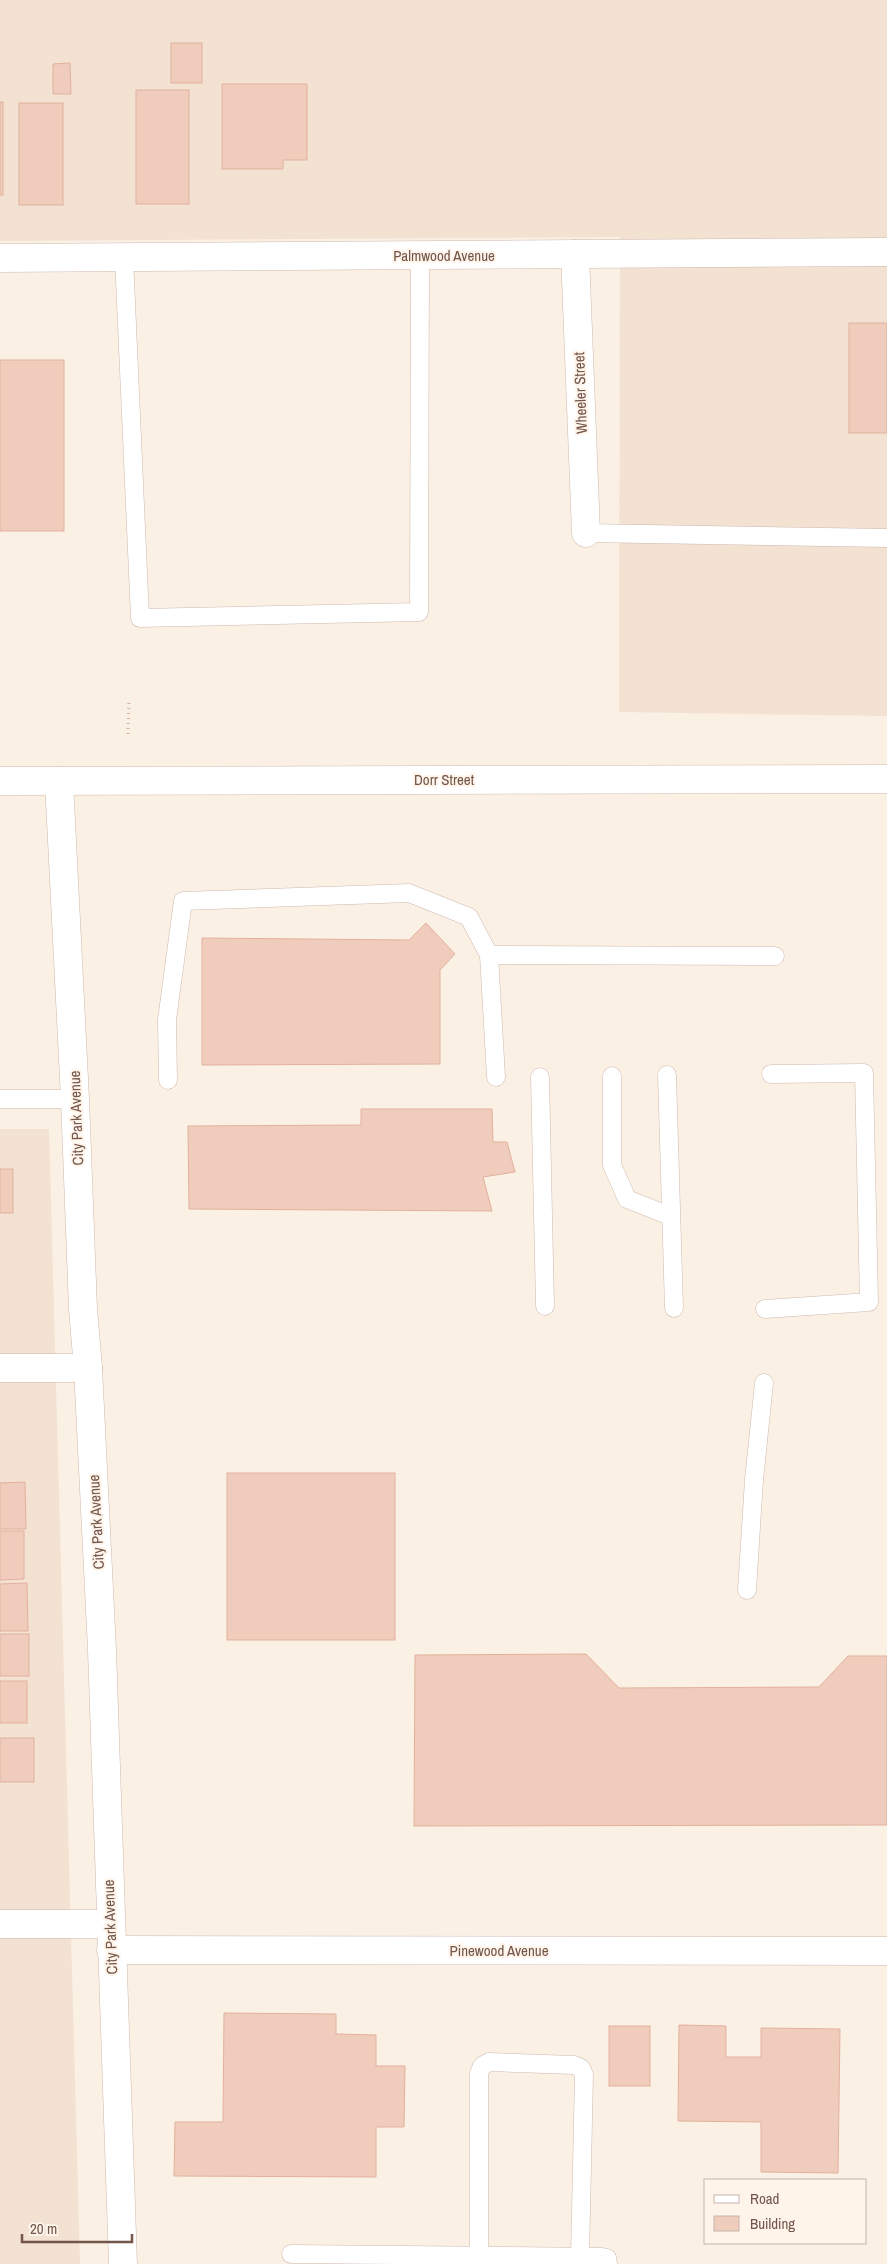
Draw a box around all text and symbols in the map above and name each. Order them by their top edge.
street label: Palmwood Avenue [393,245,495,266]
street label: Wheeler Street [568,351,592,434]
street label: Dorr Street [414,769,475,790]
street label: City Park Avenue [64,1070,88,1166]
street label: City Park Avenue [83,1474,109,1570]
street label: City Park Avenue [98,1879,122,1975]
street label: Pinewood Avenue [450,1940,549,1961]
legend [704,2179,867,2244]
text: Road [750,2188,779,2209]
scale bar [22,2212,132,2244]
text: Building [750,2213,795,2234]
text: 20 m [30,2218,57,2239]

